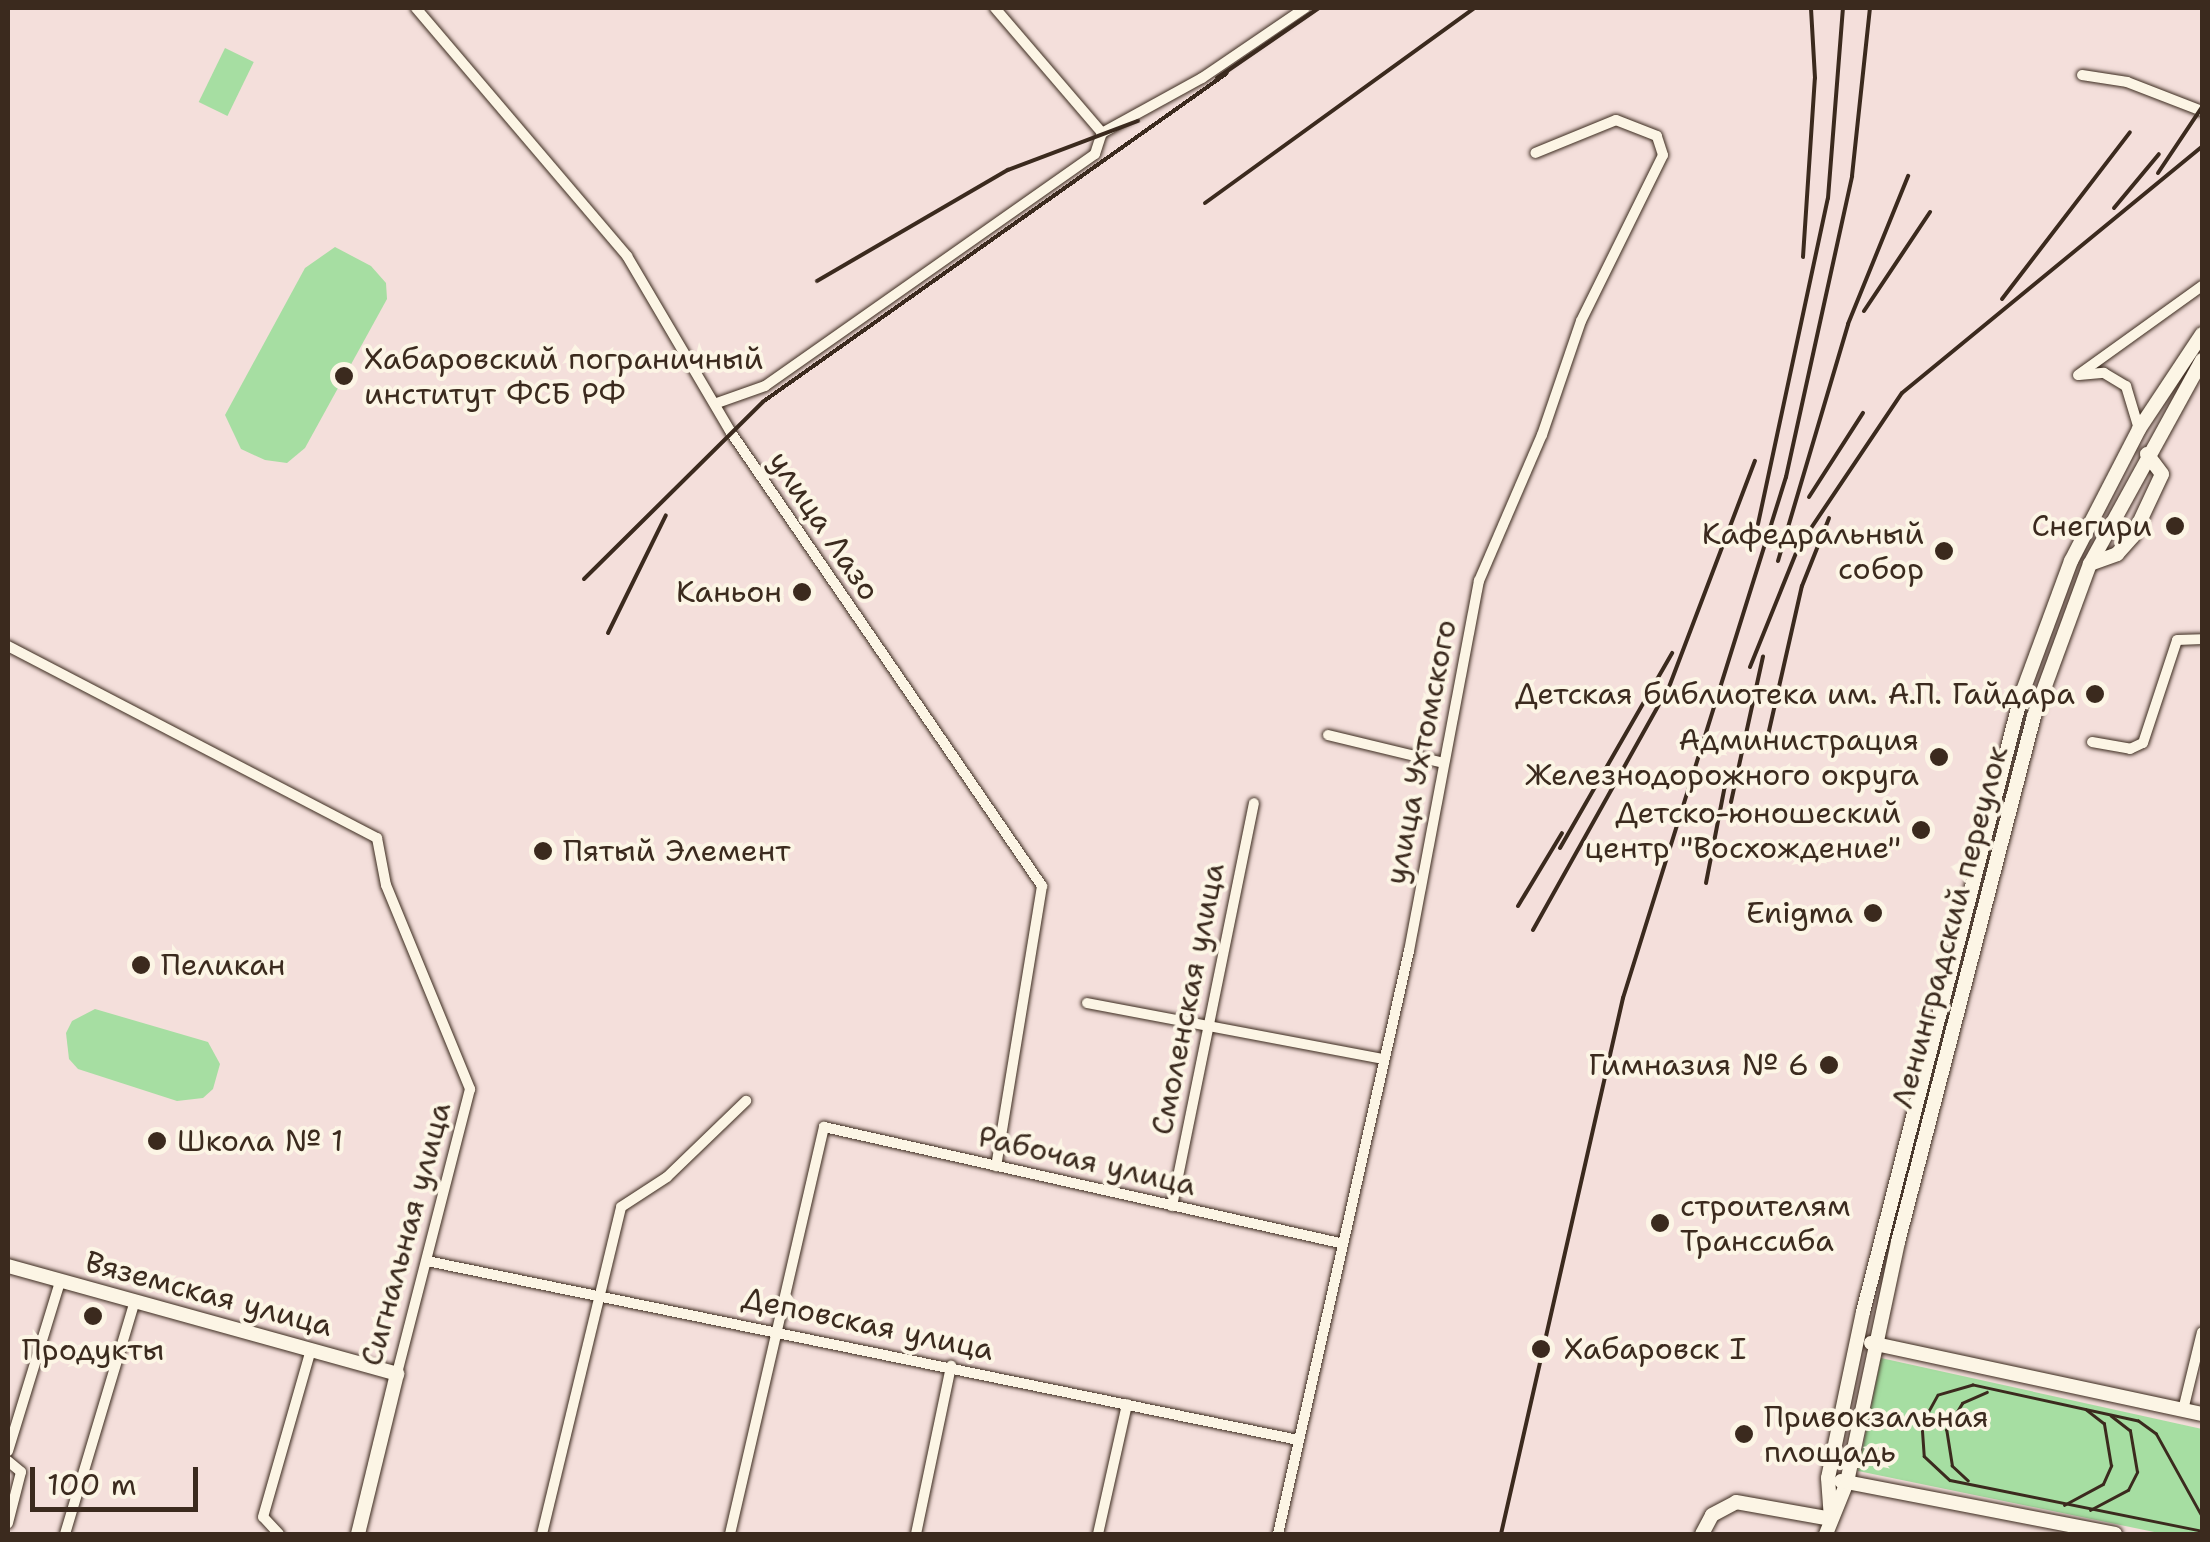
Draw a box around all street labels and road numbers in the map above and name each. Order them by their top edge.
street label: улица Лазо [761,445,887,607]
street label: улица Ухтомского [1378,617,1464,887]
street label: Ленинградский переулок [1884,742,2016,1112]
street label: Смоленская улица [1144,860,1232,1138]
street label: Сигнальная улица [353,1098,459,1370]
street label: Рабочая улица [975,1118,1199,1204]
street label: Вяземская улица [81,1244,337,1344]
street label: Деповская улица [739,1280,997,1368]

